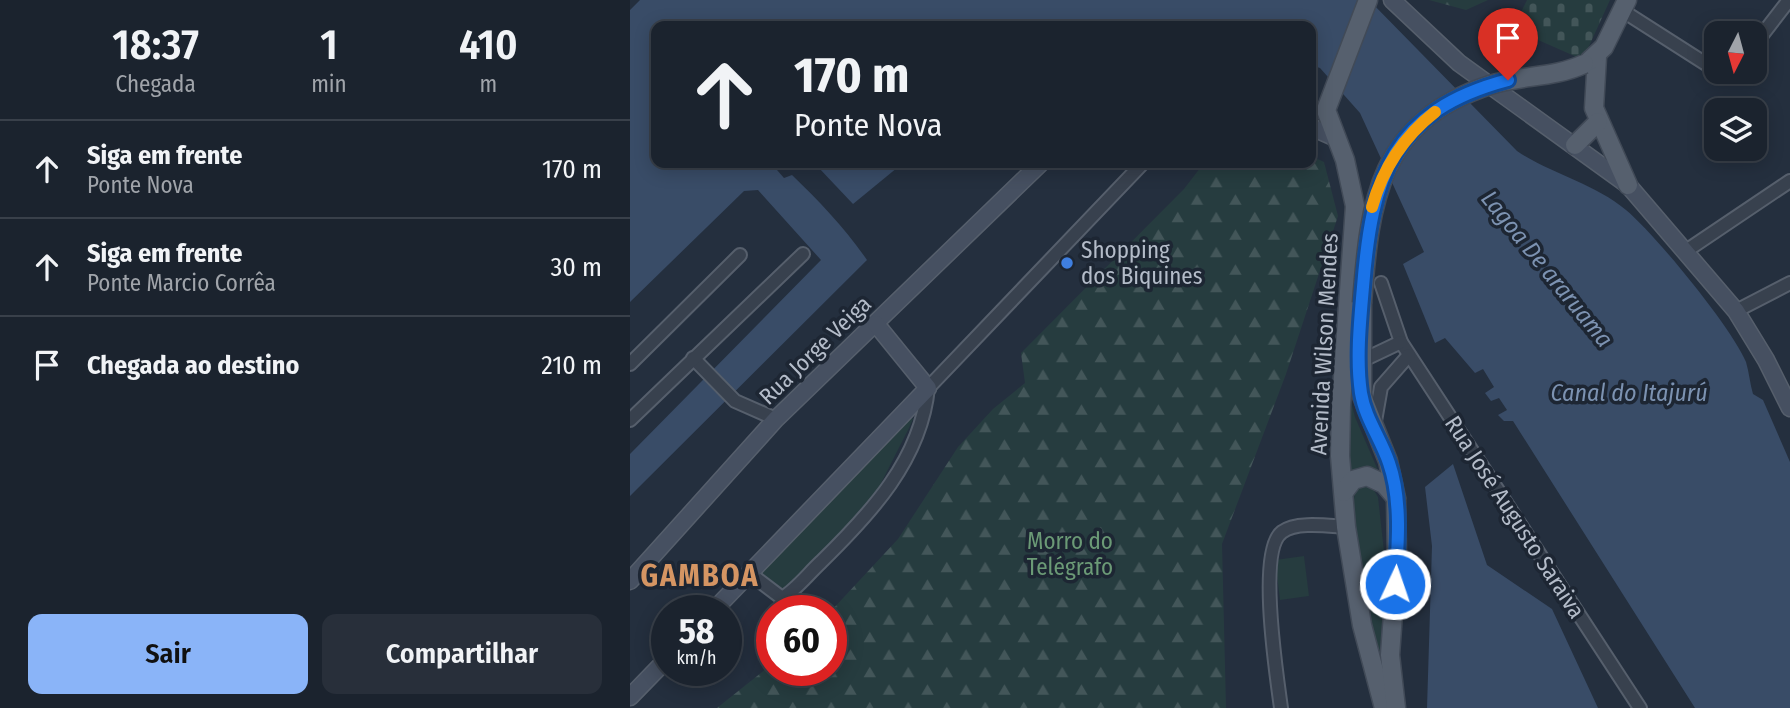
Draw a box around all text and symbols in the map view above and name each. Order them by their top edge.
pin [1478,8,1538,80]
icon: arrive [1489,19,1527,57]
text: 18:37 [112,20,199,70]
text: 1 [320,20,338,70]
text: 410 [459,20,518,70]
north arrow [1704,21,1768,84]
map controls [1704,21,1767,161]
text: 170 m [794,46,910,105]
icon: ahead [679,49,770,140]
text: Chegada [115,70,196,98]
text: min [311,70,347,98]
text: m [480,70,497,98]
button: layers [1704,98,1767,161]
text: Ponte Nova [794,106,942,144]
text: Siga em frente [87,140,242,171]
icon: ahead [28,150,66,188]
text: 170 m [542,154,602,185]
text: Ponte Nova [87,171,194,199]
water label: Lagoa De araruama [1475,185,1619,353]
street label: Avenida Wilson Mendes [1304,232,1344,456]
place label: Shopping dos Biquines [1081,236,1203,290]
text: Siga em frente [87,238,242,269]
icon: ahead [28,248,66,286]
text: 30 m [551,252,602,283]
marker: Shopping dos Biquines [1059,255,1075,271]
text: Ponte Marcio Corrêa [87,269,276,297]
street label: Rua Jorge Veiga [753,290,877,410]
icon: arrive [28,346,66,384]
text: Chegada ao destino [87,350,299,381]
text: 210 m [541,350,602,381]
water label: Canal do Itajurú [1550,379,1708,407]
street label: Rua José Augusto Saraiva [1439,411,1591,623]
park label: Morro do Telégrafo [1027,527,1113,581]
position arrow [1358,547,1432,621]
district label: GAMBOA [640,558,760,594]
speed limit sign: 60 [756,595,847,686]
text: 58 [679,610,714,652]
button: Sair [28,614,308,694]
button: Compartilhar [322,614,602,694]
text: km/h [676,647,717,669]

